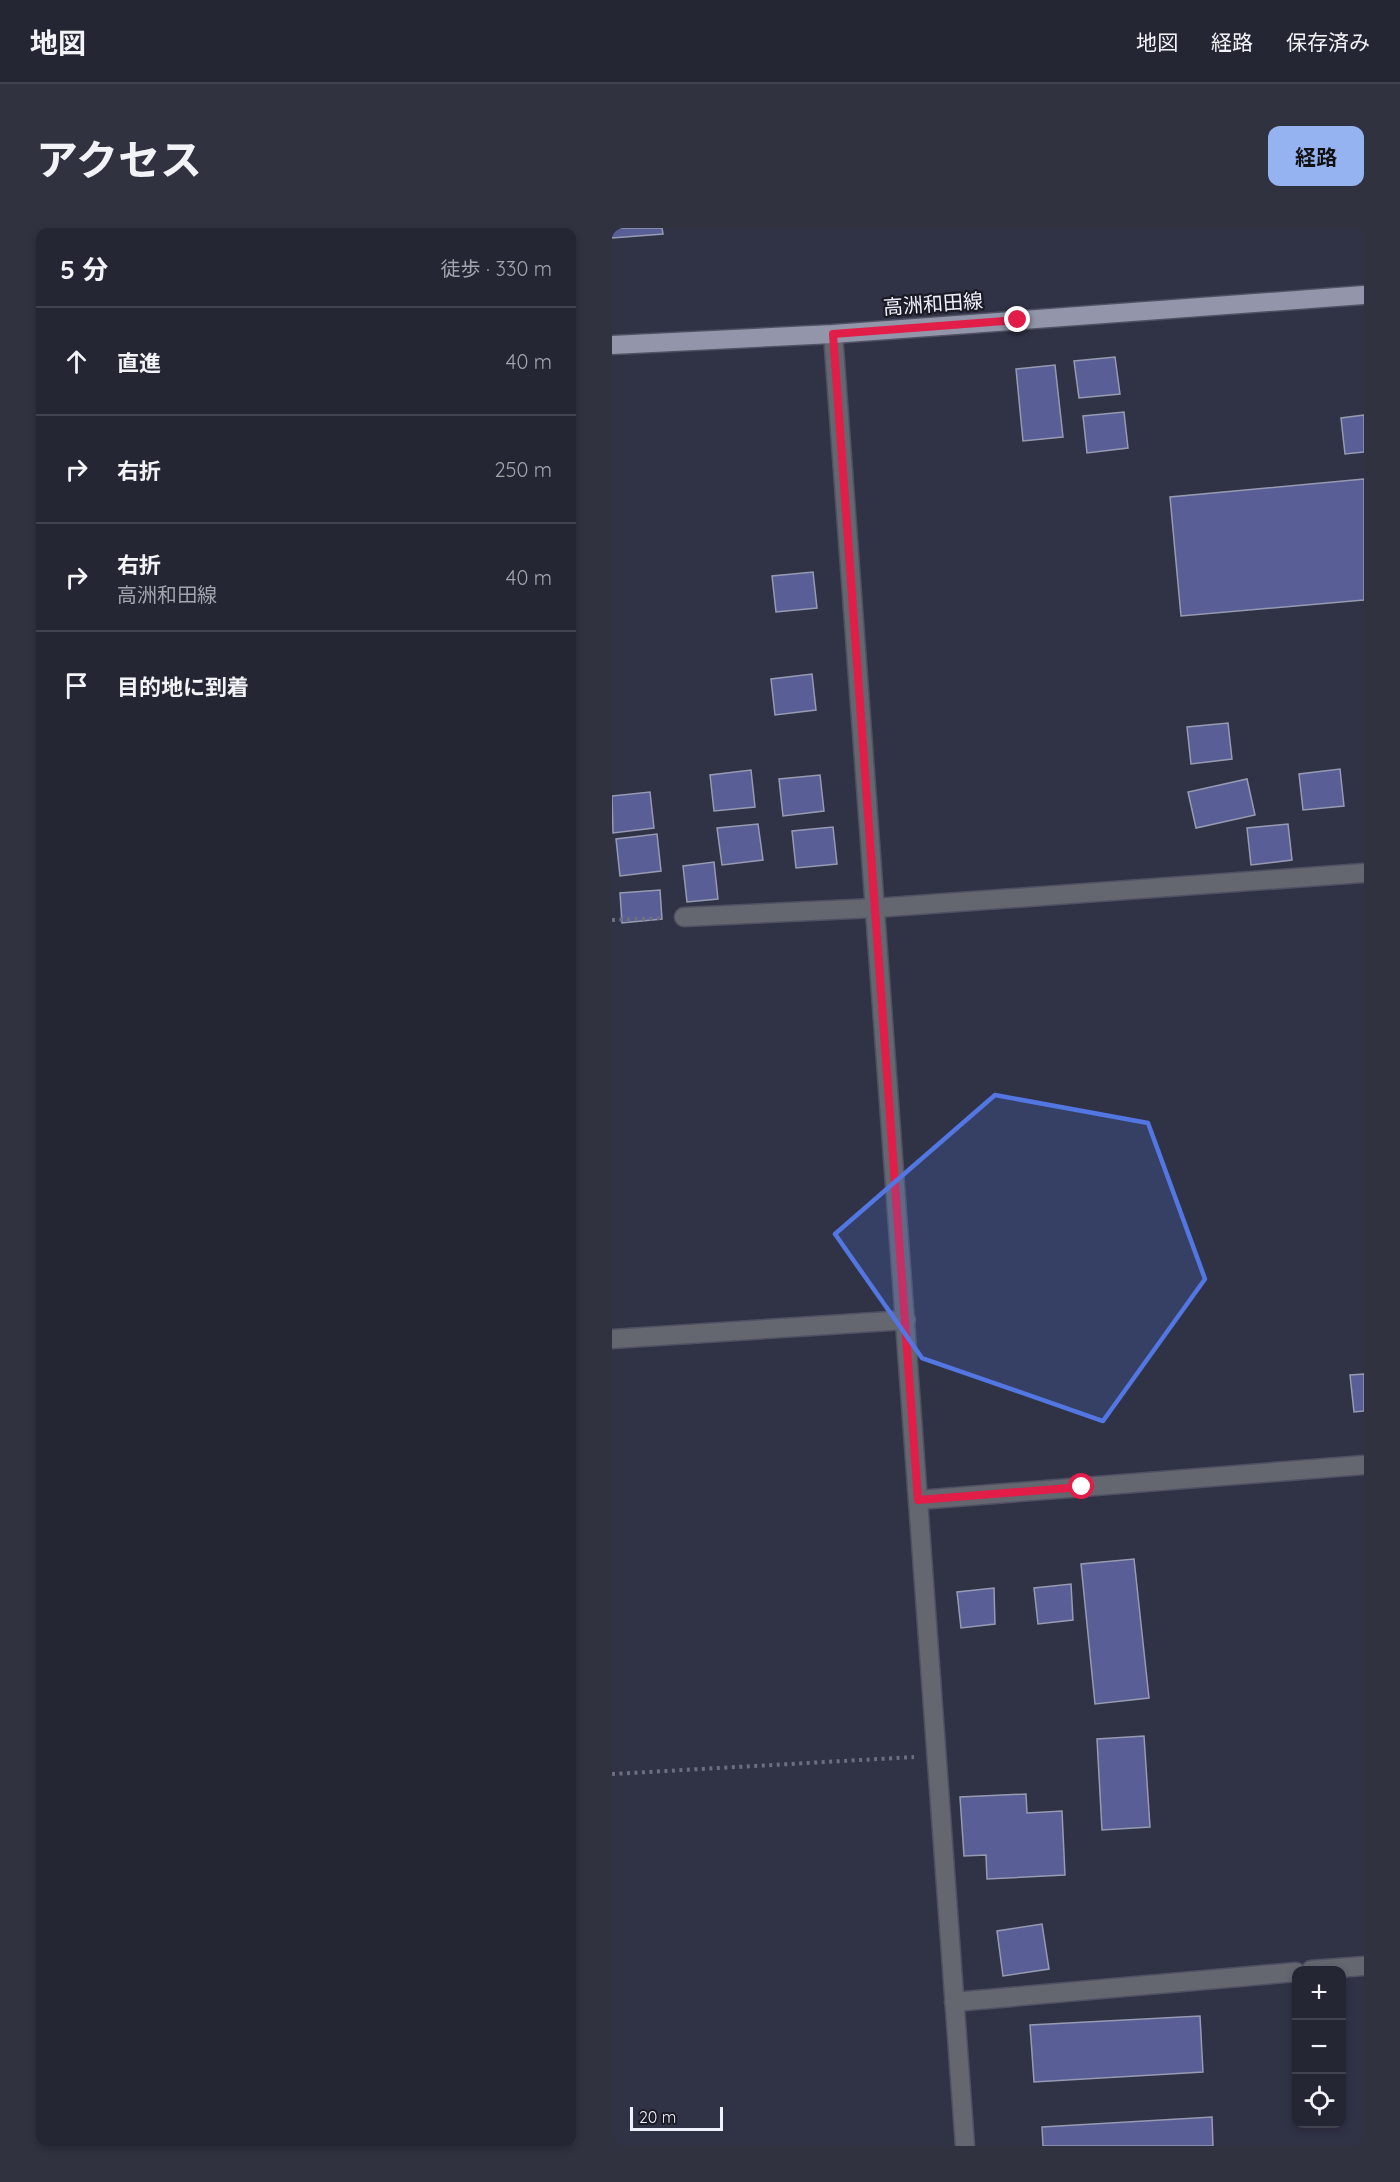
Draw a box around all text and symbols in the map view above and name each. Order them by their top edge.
text: 地図 [30,25,86,60]
text: 地図 [1136,29,1178,55]
text: 経路 [1211,29,1253,55]
text: 保存済み [1286,29,1370,55]
button: 経路 [1268,126,1364,186]
text: アクセス [36,133,202,186]
text: 5 分 [60,253,108,286]
text: 徒歩 · 330 m [441,256,552,281]
street label: 高洲和田線 [882,288,984,319]
route end [1004,306,1030,332]
icon: ahead [60,345,93,378]
text: 直進 [117,349,161,377]
text: 40 m [506,349,552,374]
icon: right [60,453,93,486]
text: 右折 [117,457,161,485]
text: 250 m [494,457,552,482]
text: 右折 [117,551,161,579]
icon: right [60,561,93,594]
text: 40 m [506,565,552,590]
text: 高洲和田線 [117,582,217,607]
icon: arrive [60,669,93,702]
text: 目的地に到着 [117,673,249,701]
route start [1068,1473,1094,1499]
map controls [1292,1966,1346,2128]
button: + [1292,1966,1346,2020]
button: − [1292,2020,1346,2074]
button: locate [1292,2074,1346,2128]
scale bar [630,2104,723,2132]
text: 20 m [639,2107,676,2127]

